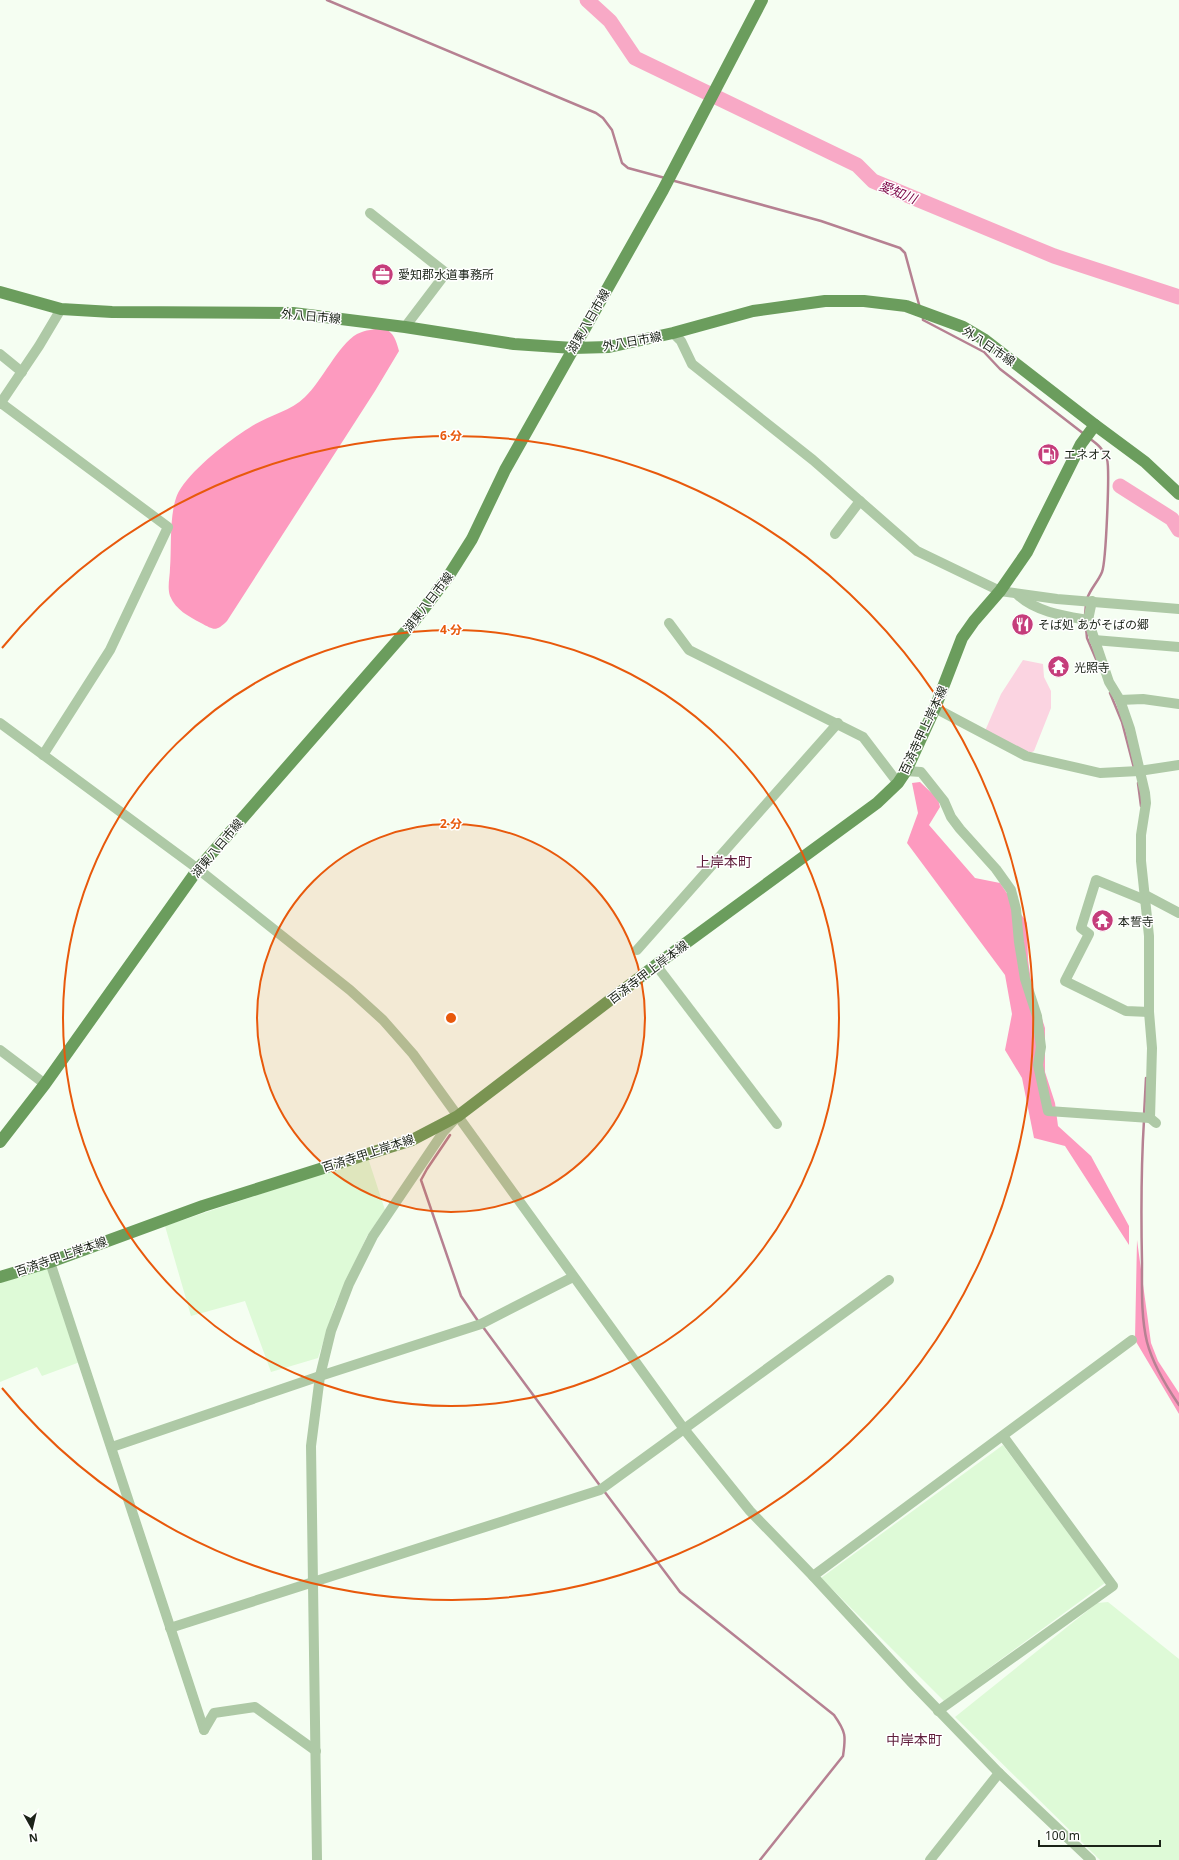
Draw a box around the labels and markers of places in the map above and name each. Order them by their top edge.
office icon: 愛知郡水道事務所 [370,261,396,287]
place label: 愛知郡水道事務所 [398,266,494,283]
fuel station icon: エネオス [1035,441,1061,467]
place label: エネオス [1064,446,1112,463]
restaurant icon: そば処 あがそばの郷 [1009,611,1035,637]
place label: そば処 あがそばの郷 [1038,616,1149,633]
temple icon: 光照寺 [1046,654,1072,680]
place label: 光照寺 [1074,659,1110,676]
temple icon: 本誓寺 [1090,908,1116,934]
place label: 本誓寺 [1118,913,1154,930]
centre of rings [444,1011,458,1025]

